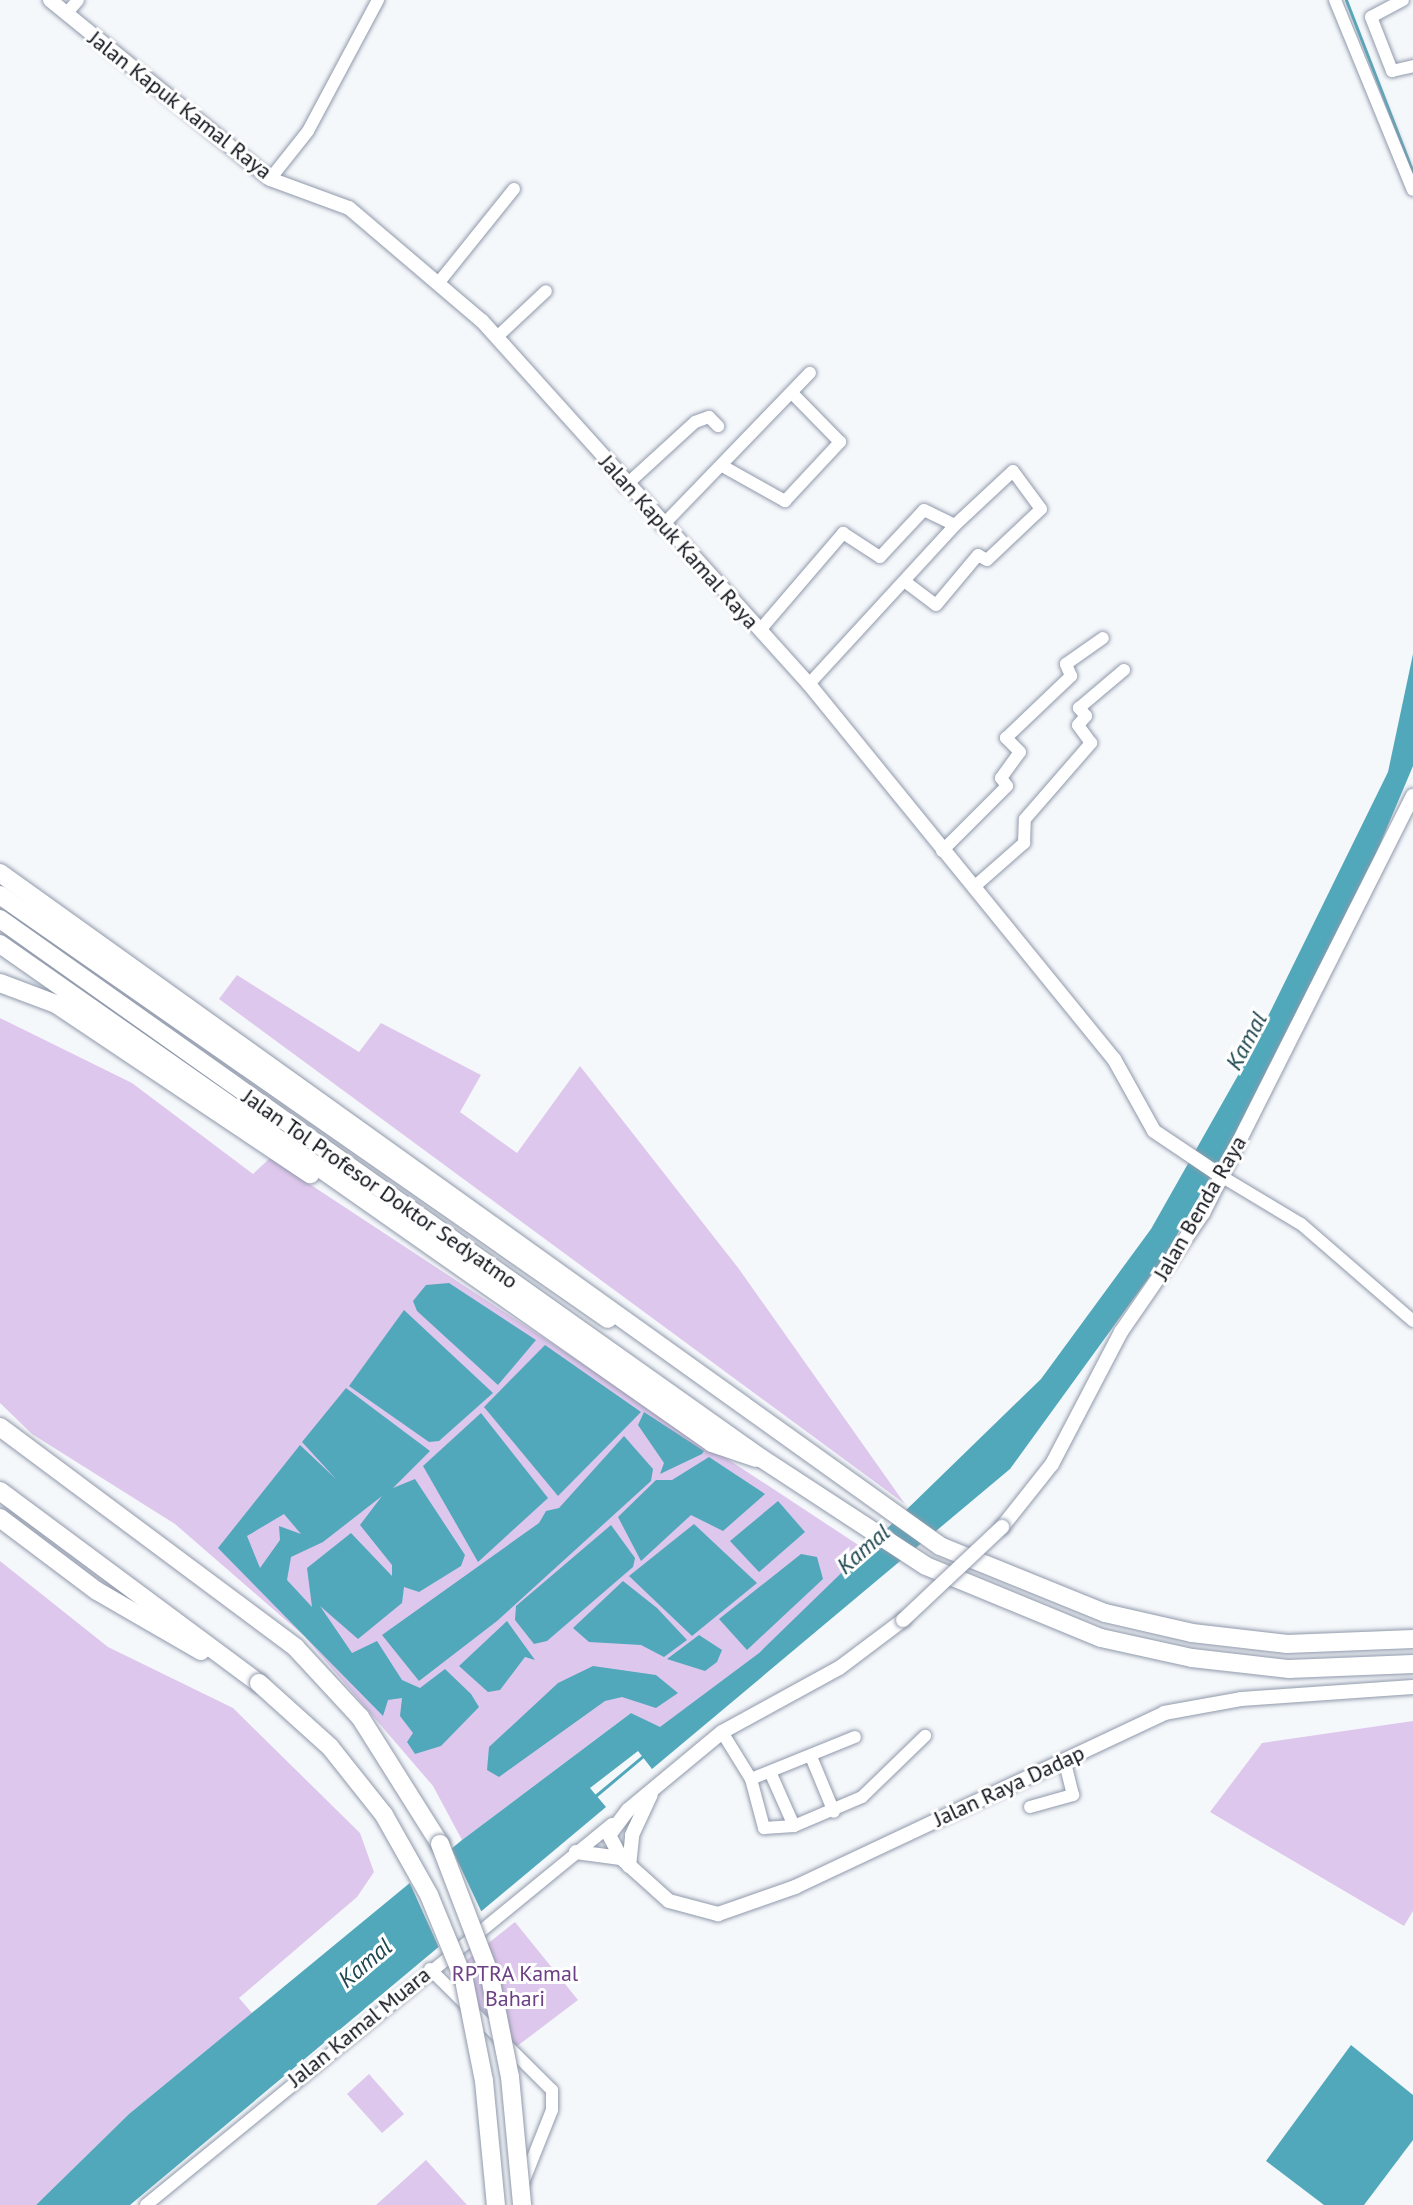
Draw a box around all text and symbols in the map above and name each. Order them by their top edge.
street label: Jalan Kapuk Kamal Raya [83,25,277,185]
street label: Jalan Kapuk Kamal Raya [594,449,764,635]
water label: Kamal [1219,1007,1273,1075]
street label: Jalan Tol Profesor Doktor Sedyatmo [237,1083,523,1295]
street label: Jalan Benda Raya [1148,1131,1252,1285]
water label: Kamal [830,1518,896,1580]
street label: Jalan Raya Dadap [929,1740,1089,1832]
water label: Kamal [332,1932,398,1994]
park label: RPTRA Kamal Bahari [451,1960,579,2012]
street label: Jalan Kamal Muara [282,1961,436,2093]

